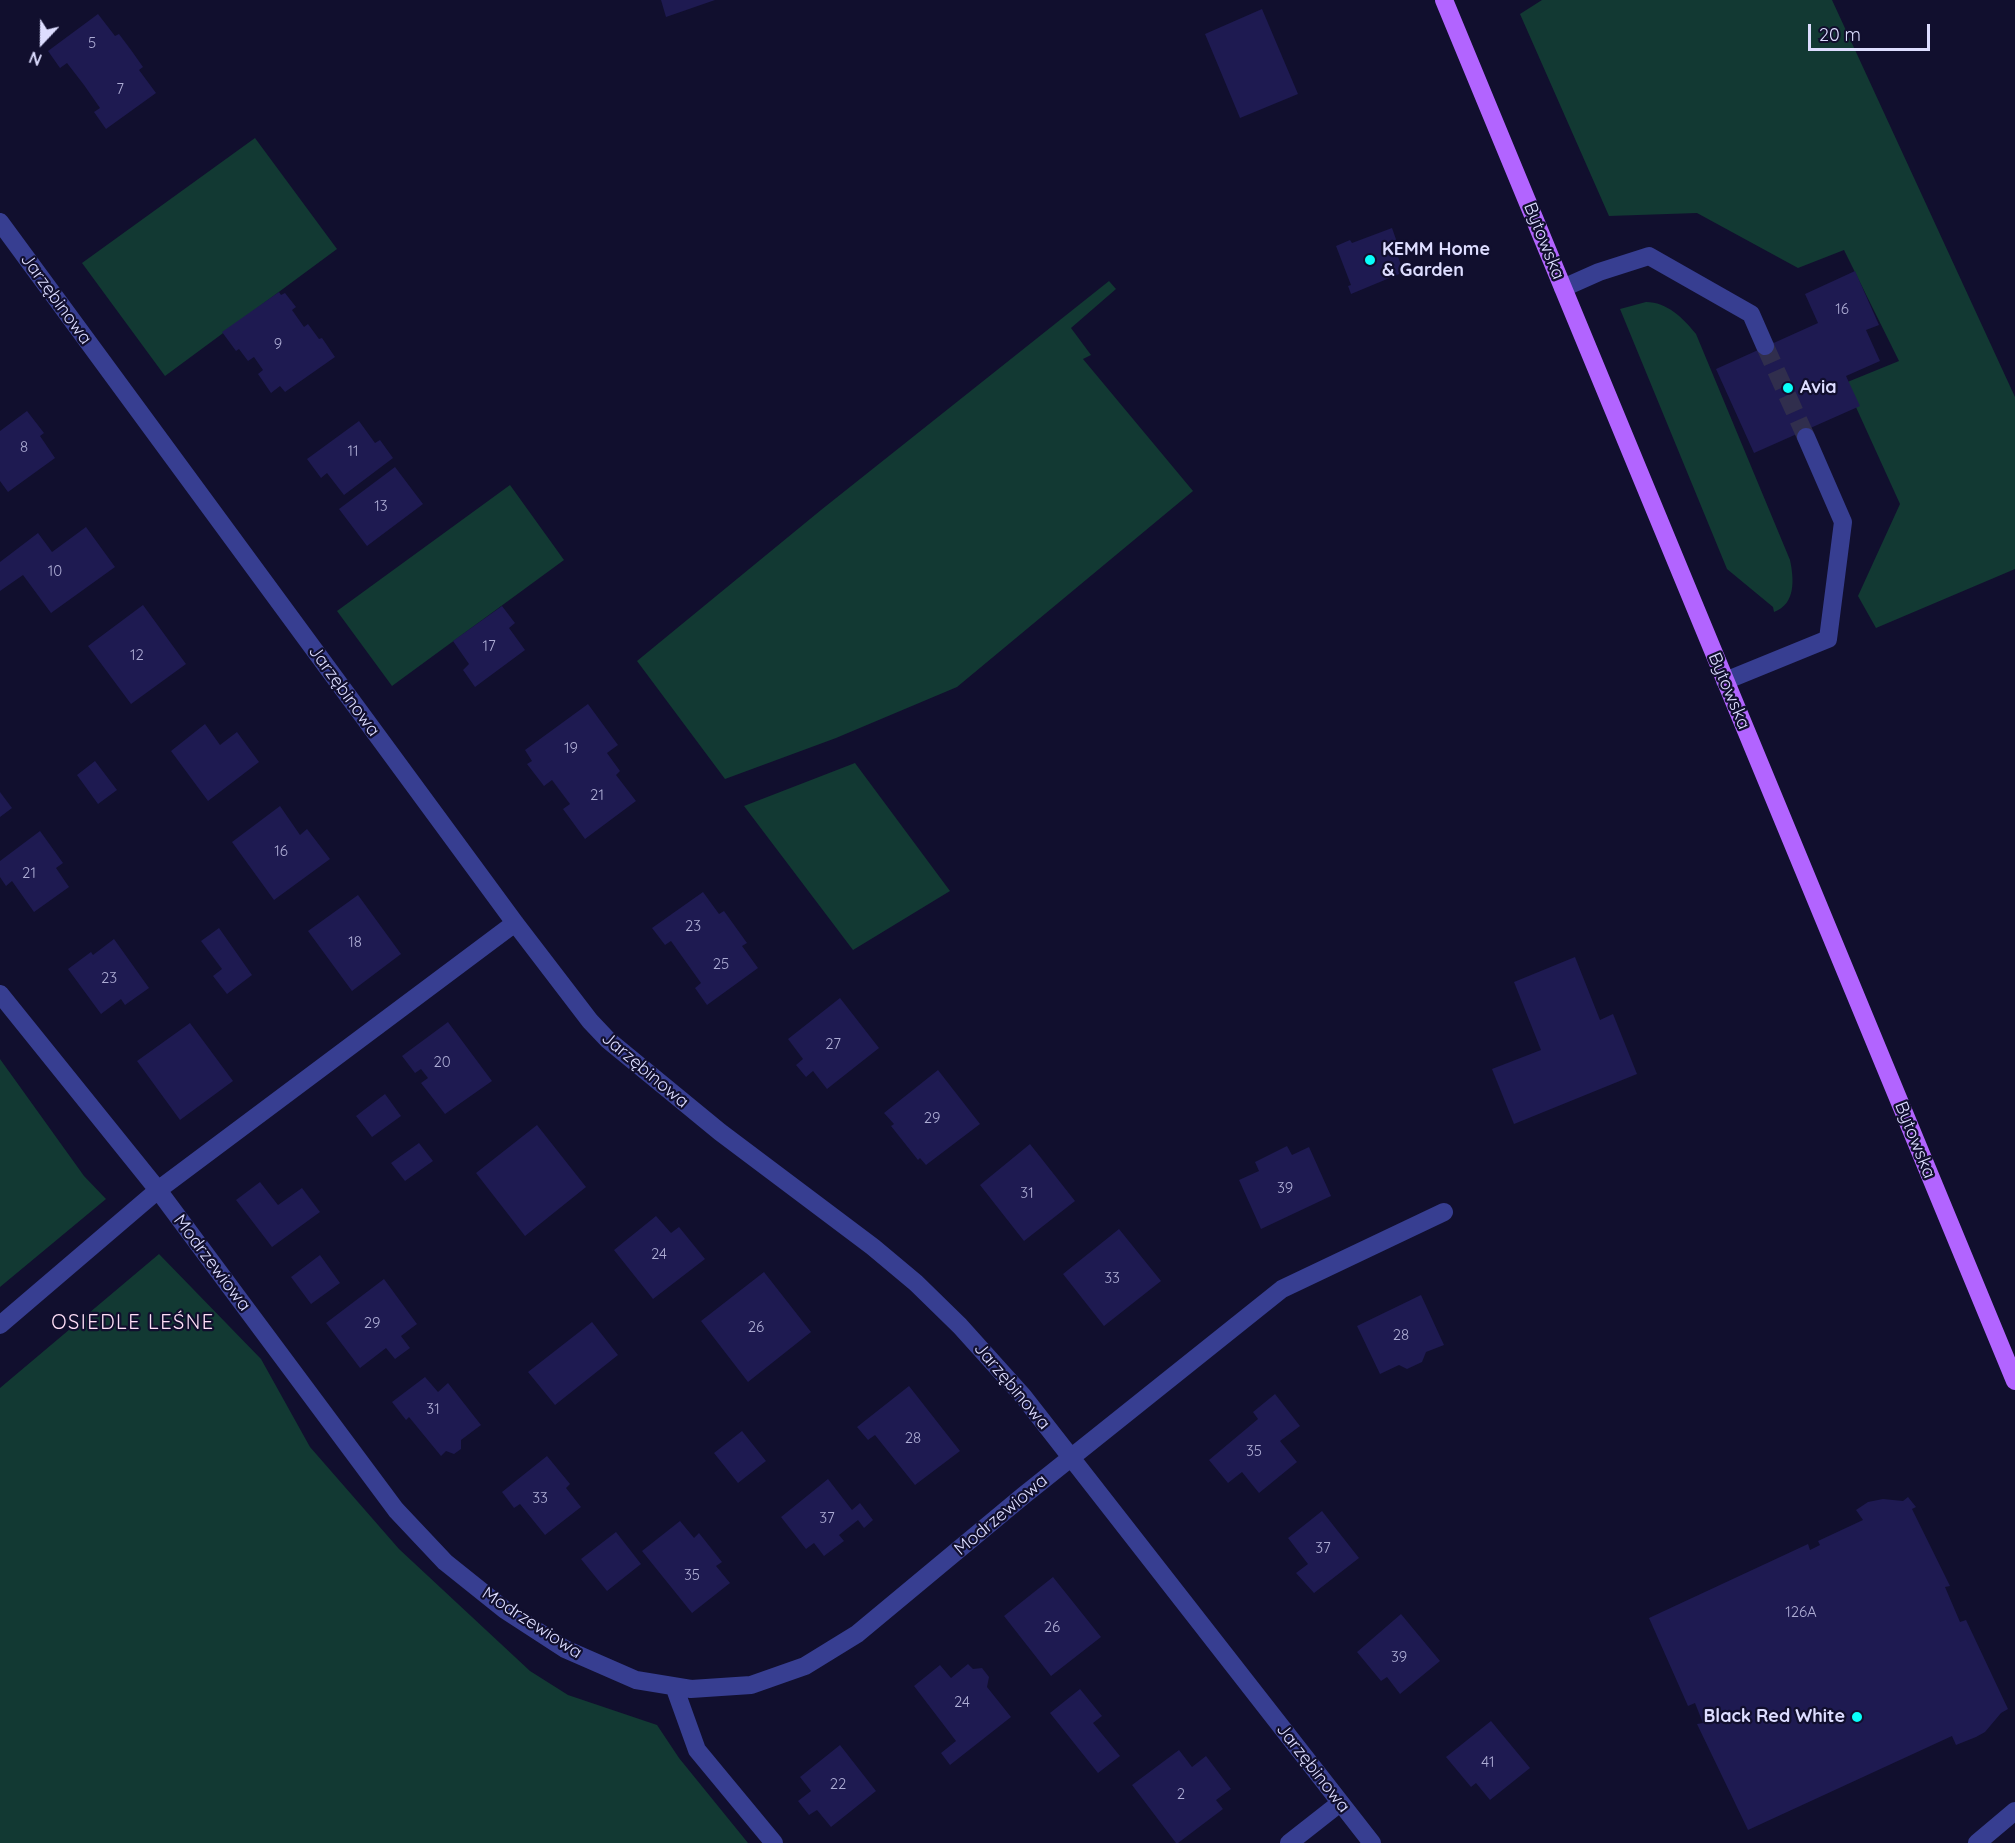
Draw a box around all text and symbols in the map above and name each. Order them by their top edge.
north arrow [12,12,72,72]
scale bar [1811,12,1932,50]
text: 20 m [1819,23,1861,46]
house number: 5 [88,34,96,52]
text: N [26,47,44,70]
house number: 7 [116,80,124,98]
street label: Bytowska [1519,199,1569,283]
place label: KEMM Home & Garden [1382,239,1490,282]
street label: Jarzębinowa [16,249,96,349]
marker: KEMM Home & Garden [1363,253,1377,267]
house number: 16 [1835,300,1849,318]
house number: 9 [274,335,282,353]
place label: Avia [1800,377,1837,399]
marker: Avia [1781,381,1795,395]
house number: 8 [20,438,28,456]
house number: 11 [347,442,359,460]
house number: 13 [374,497,388,515]
house number: 10 [48,562,62,580]
house number: 17 [482,637,496,655]
street label: Jarzębinowa [304,641,384,741]
house number: 12 [130,646,144,664]
street label: Bytowska [1703,649,1755,733]
house number: 19 [564,739,578,757]
house number: 21 [590,786,604,804]
house number: 16 [274,842,288,860]
house number: 21 [22,864,36,882]
house number: 23 [685,917,701,935]
house number: 18 [348,933,362,951]
house number: 25 [713,955,729,973]
house number: 23 [101,969,117,987]
street label: Jarzębinowa [597,1027,693,1113]
house number: 27 [825,1035,841,1053]
house number: 20 [433,1053,451,1071]
street label: Bytowska [1890,1098,1940,1182]
house number: 29 [924,1109,940,1127]
house number: 39 [1277,1179,1293,1197]
house number: 31 [1020,1184,1034,1202]
street label: Modrzewiowa [169,1211,255,1315]
house number: 24 [651,1245,667,1263]
house number: 33 [1104,1269,1120,1287]
district label: OSIEDLE LEŚNE [51,1311,215,1335]
house number: 29 [364,1314,380,1332]
house number: 26 [748,1318,764,1336]
house number: 28 [1393,1326,1409,1344]
street label: Jarzębinowa [969,1338,1055,1434]
house number: 31 [426,1400,440,1418]
house number: 28 [905,1429,921,1447]
house number: 35 [1246,1442,1262,1460]
street label: Modrzewiowa [950,1470,1052,1560]
house number: 33 [532,1489,548,1507]
house number: 37 [819,1509,835,1527]
house number: 37 [1315,1539,1331,1557]
house number: 35 [684,1566,700,1584]
street label: Modrzewiowa [478,1583,586,1663]
house number: 126A [1785,1603,1817,1621]
house number: 26 [1044,1618,1060,1636]
house number: 39 [1391,1648,1407,1666]
house number: 24 [954,1693,970,1711]
place label: Black Red White [1704,1706,1845,1728]
marker: Black Red White [1850,1710,1864,1724]
street label: Jarzębinowa [1271,1719,1355,1817]
house number: 41 [1481,1753,1495,1771]
house number: 22 [830,1775,846,1793]
house number: 2 [1177,1785,1185,1803]

